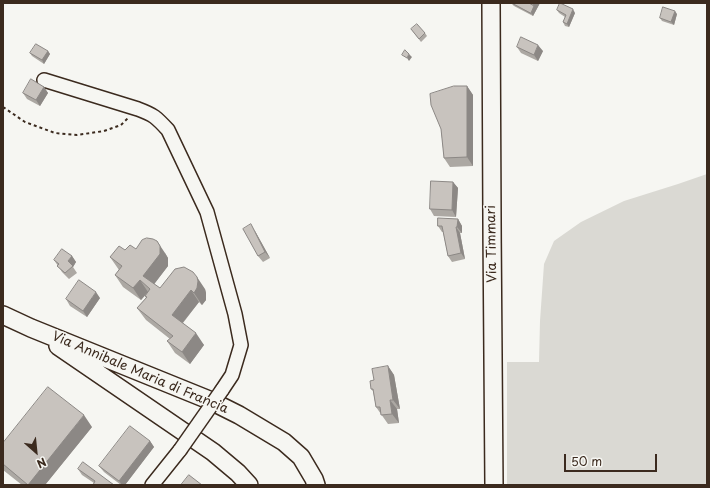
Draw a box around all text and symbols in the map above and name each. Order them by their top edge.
street label: Via Timmari [484,205,500,283]
street label: Via Annibale Maria di Francia [50,329,230,417]
north arrow [16,432,56,472]
scale bar [566,446,659,472]
text: 50 m [571,452,602,470]
text: N [34,454,49,473]

